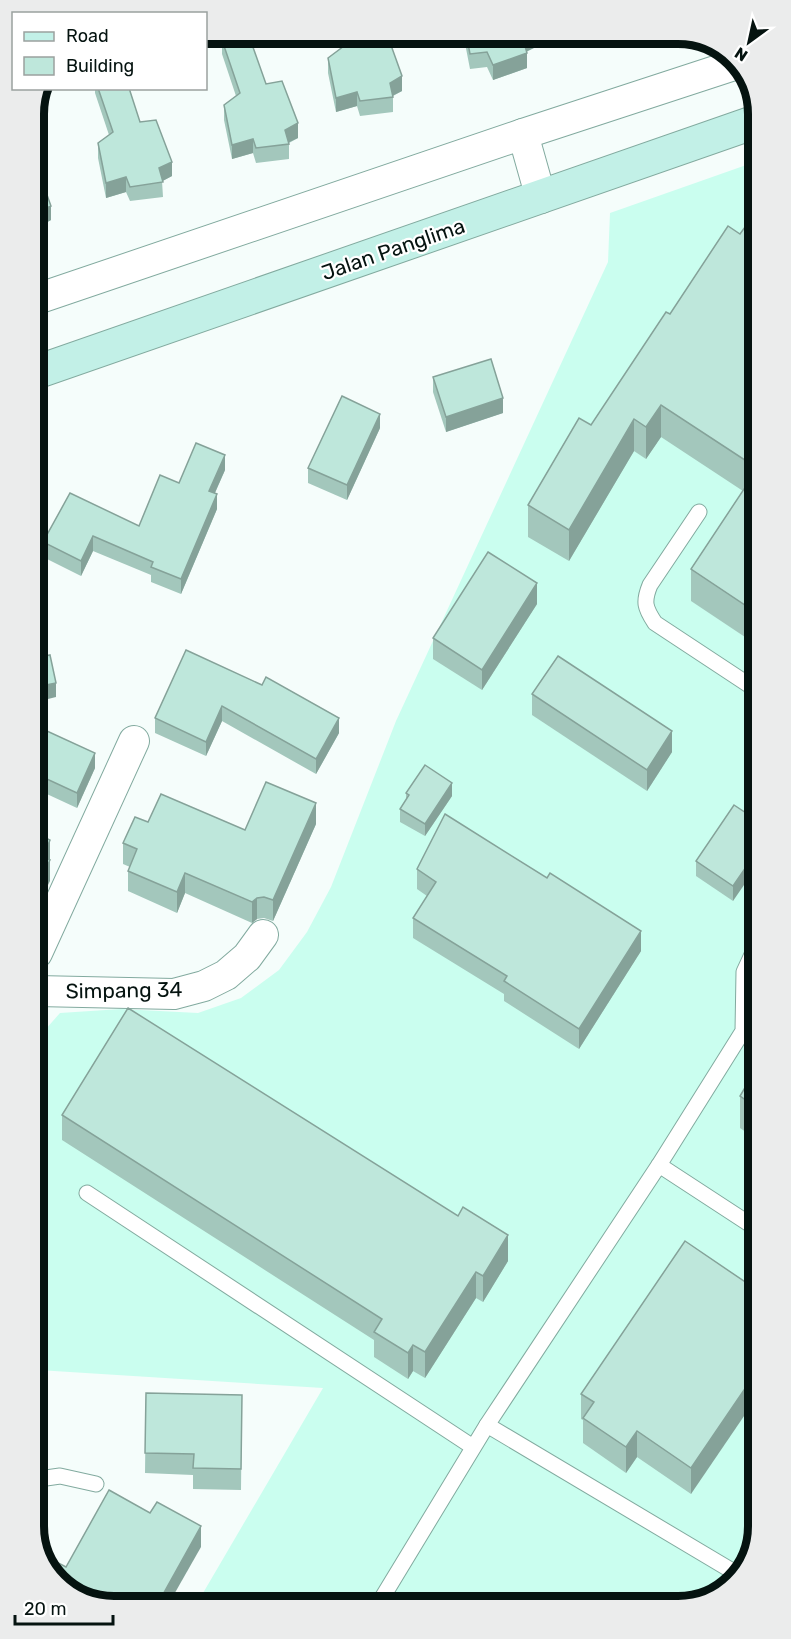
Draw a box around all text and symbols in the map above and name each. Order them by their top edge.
legend [12,12,207,90]
north arrow [719,12,779,72]
text: Road [66,25,109,47]
text: N [731,43,751,65]
text: Building [66,55,134,77]
street label: Jalan Panglima [318,213,468,285]
street label: Simpang 34 [65,976,183,1004]
scale bar [15,1588,112,1626]
text: 20 m [24,1598,66,1620]

